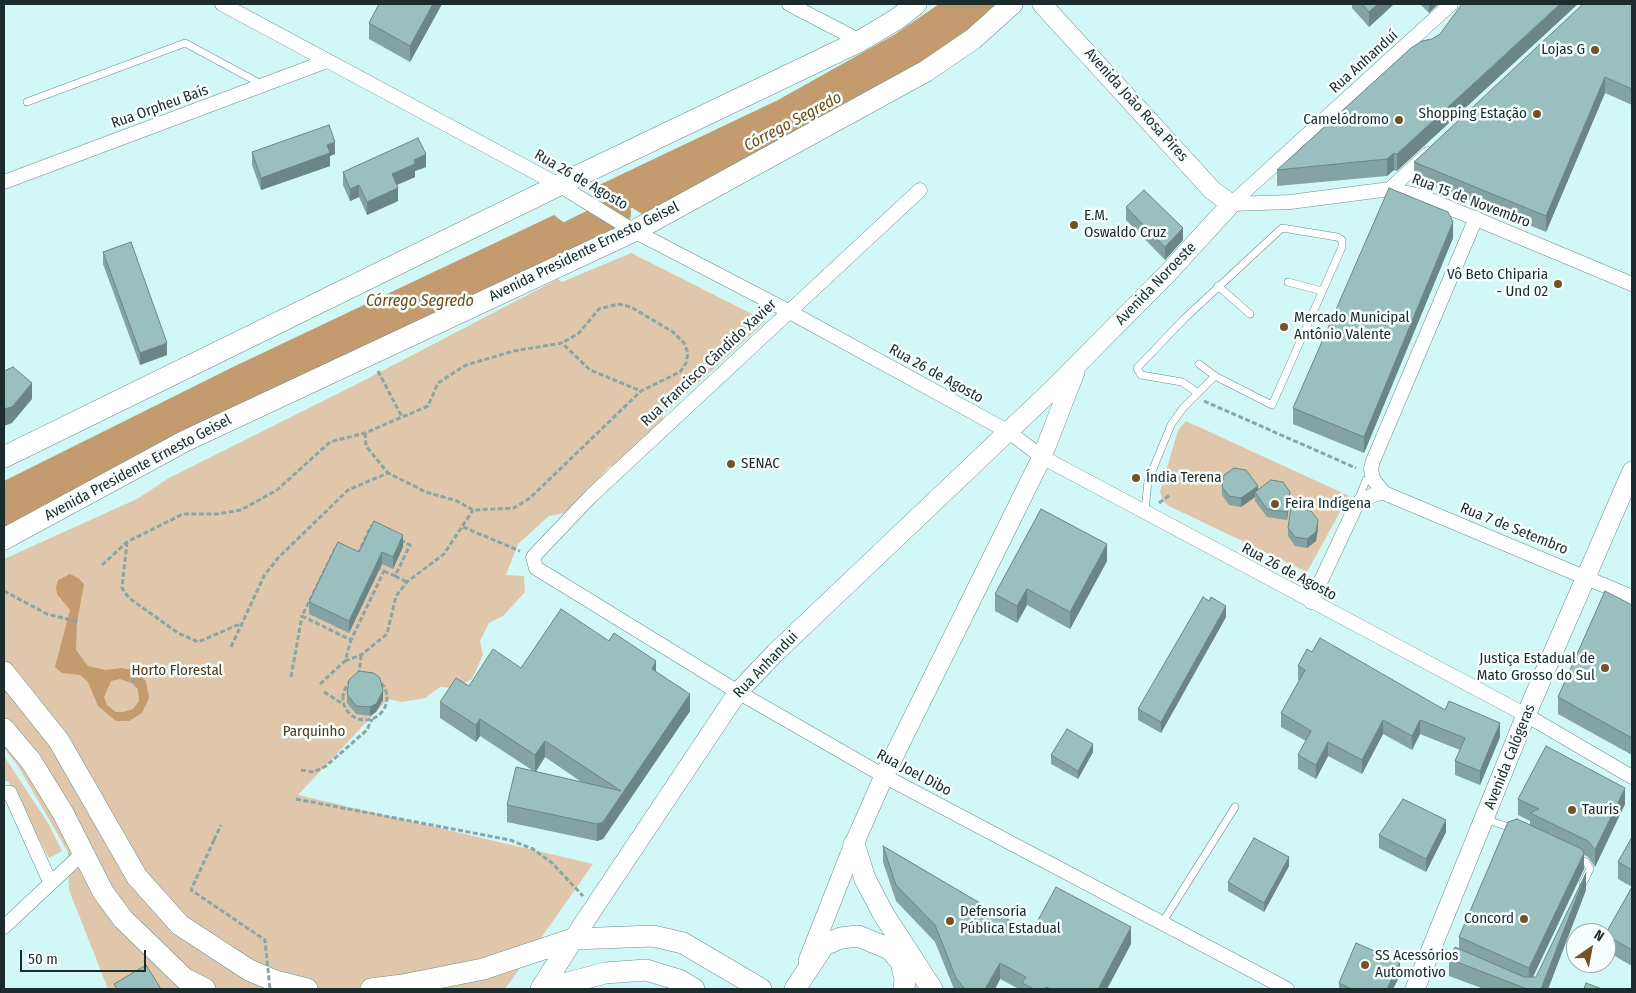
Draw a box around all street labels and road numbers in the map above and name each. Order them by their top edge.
street label: Rua Anhanduí [1326,27,1402,97]
street label: Avenida João Rosa Pires [1080,45,1192,165]
street label: Rua Orpheu Baís [109,81,211,133]
street label: Rua 26 de Agosto [531,146,631,214]
street label: Rua 15 de Novembro [1409,170,1533,232]
street label: Avenida Presidente Ernesto Geisel [486,198,682,306]
street label: Avenida Noroeste [1112,239,1200,329]
street label: Rua Francisco Cândido Xavier [638,296,780,430]
street label: Rua 26 de Agosto [886,341,986,407]
street label: Avenida Presidente Ernesto Geisel [42,411,234,525]
street label: Rua 7 de Setembro [1457,499,1571,559]
street label: Rua 26 de Agosto [1238,539,1340,605]
street label: Rua Anhandui [730,628,802,702]
street label: Avenida Calógeras [1481,702,1539,812]
street label: Rua Joel Dibo [874,746,954,800]

